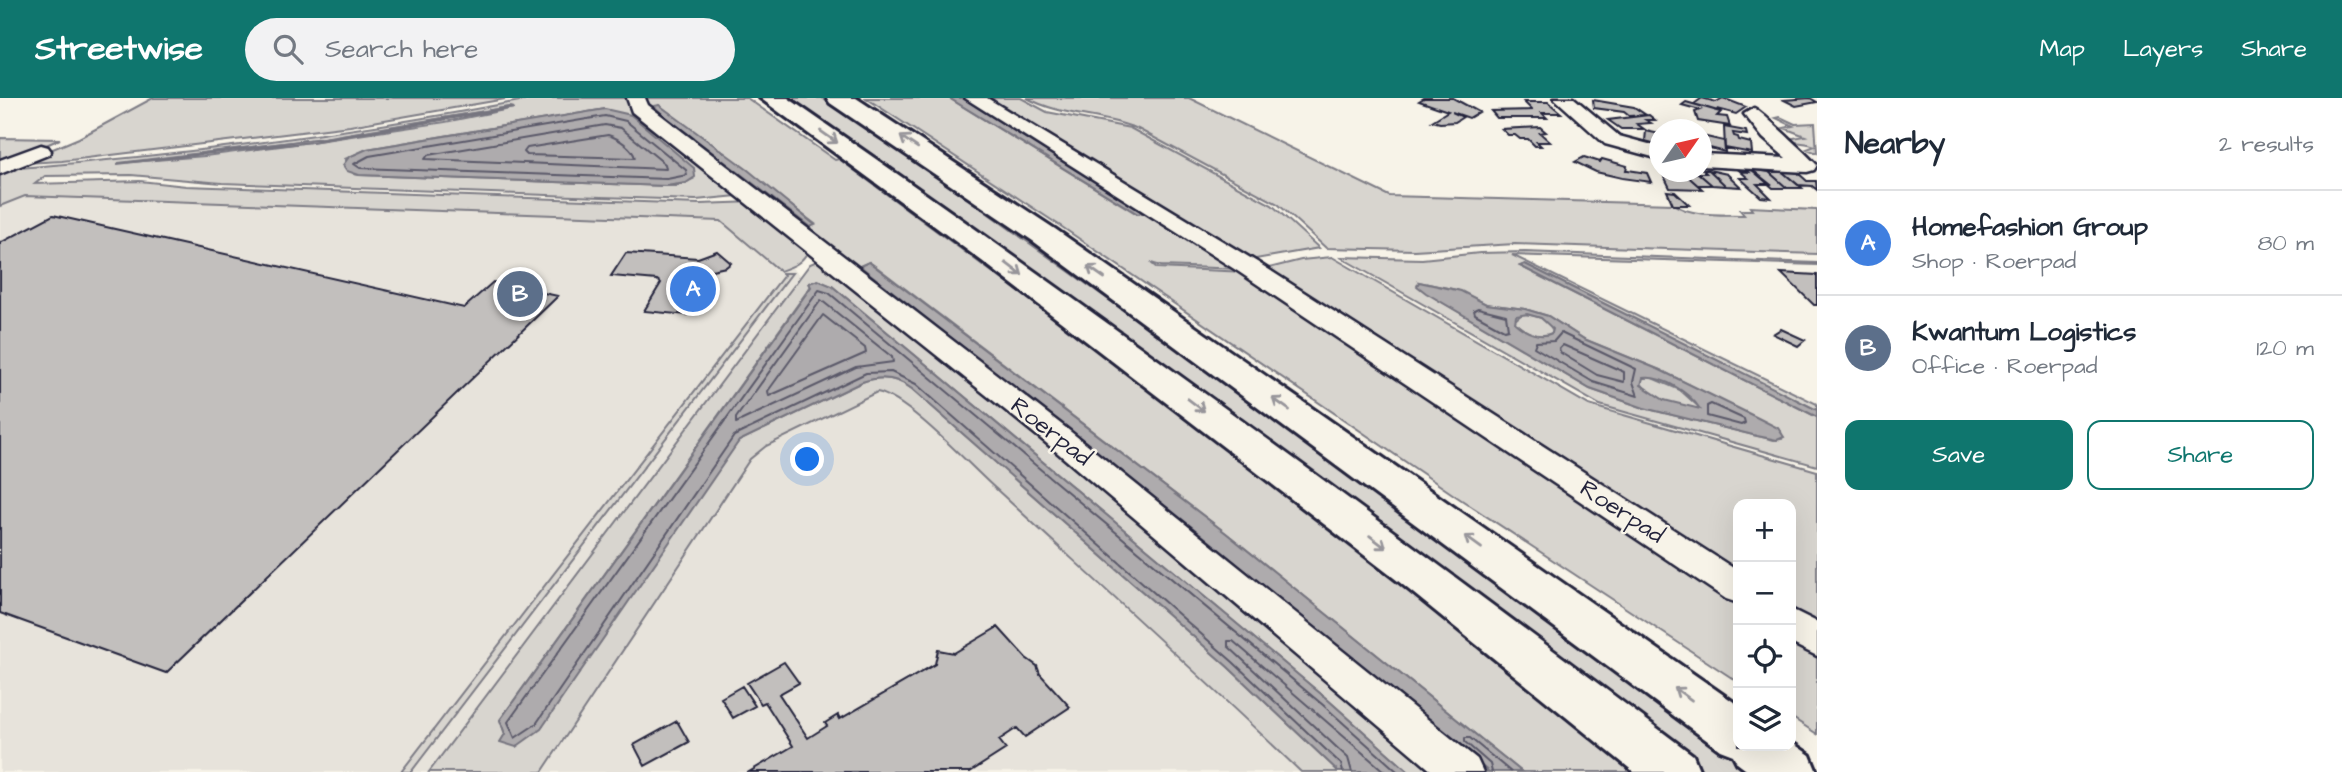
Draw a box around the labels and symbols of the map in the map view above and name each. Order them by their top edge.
north arrow [1649,119,1712,182]
one-way arrow [819,129,838,144]
one-way arrow [900,135,919,149]
one-way arrow [1004,261,1023,276]
pin: A [670,263,716,315]
one-way arrow [1087,265,1106,279]
pin: B [497,268,543,320]
street label: Roerpad [1003,389,1099,475]
one-way arrow [1272,397,1291,411]
one-way arrow [1186,398,1204,413]
your location [790,442,824,476]
street label: Roerpad [1573,472,1671,552]
one-way arrow [1368,534,1387,549]
one-way arrow [1464,535,1483,549]
one-way arrow [1674,687,1693,701]

